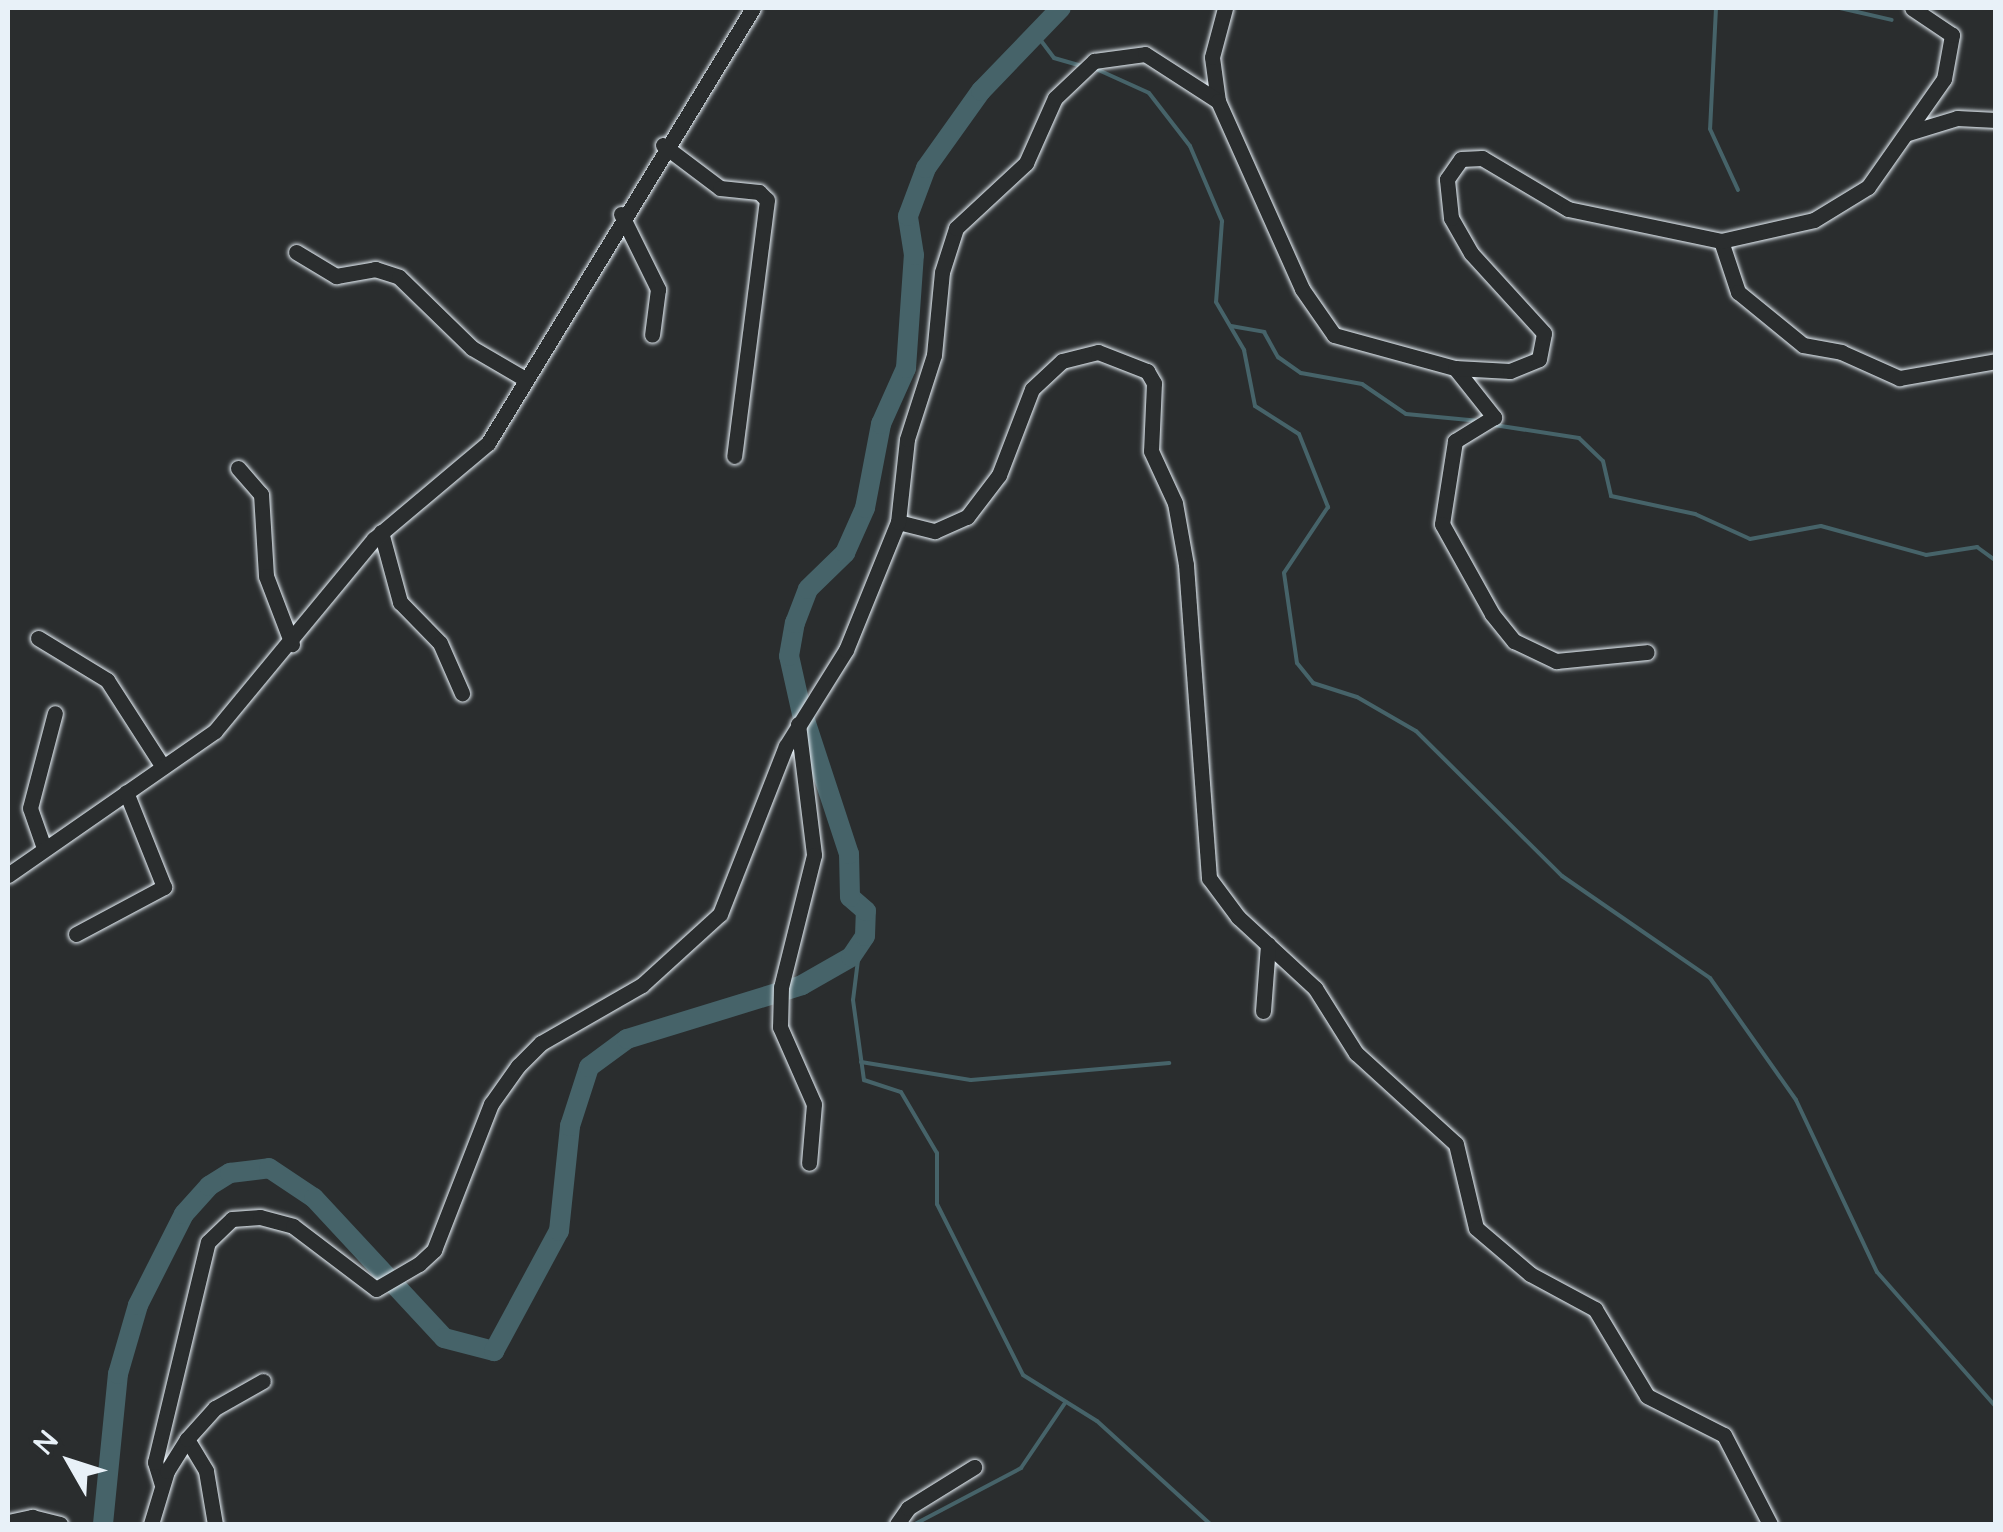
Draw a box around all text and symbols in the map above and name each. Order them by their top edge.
north arrow [20,1412,120,1512]
text: N [26,1424,67,1462]

